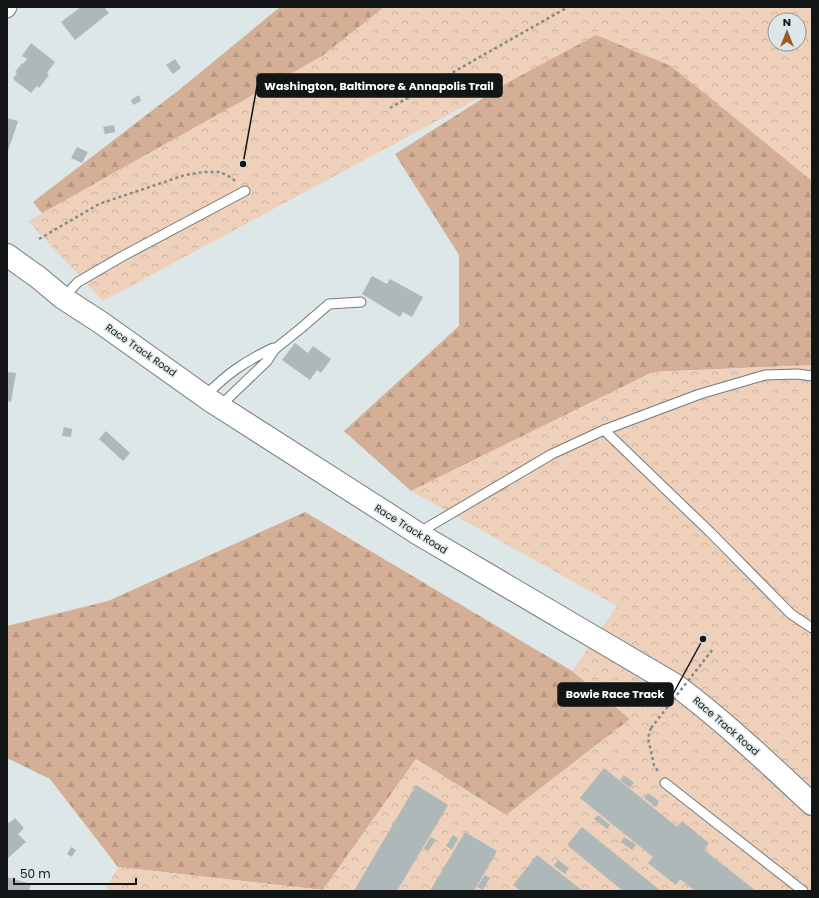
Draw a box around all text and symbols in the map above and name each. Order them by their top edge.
north arrow [767,12,807,52]
text: N [783,14,791,30]
callout: Washington, Baltimore & Annapolis Trail [257,74,502,97]
text: Washington, Baltimore & Annapolis Trail [264,78,494,94]
street label: Race Track Road [102,320,180,380]
street label: Race Track Road [372,500,450,558]
callout: Bowie Race Track [558,683,673,706]
text: Bowie Race Track [566,686,665,702]
street label: Race Track Road [690,693,762,759]
scale bar [14,860,136,886]
text: 50 m [20,865,51,882]

